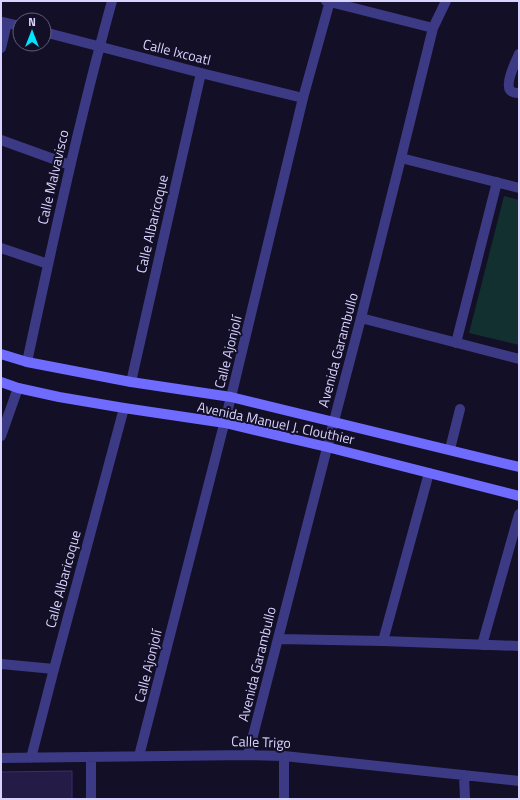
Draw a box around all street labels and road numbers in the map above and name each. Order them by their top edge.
street label: Calle Ixcoatl [141,33,213,70]
street label: Calle Malvavisco [31,127,74,226]
street label: Calle Albaricoque [130,173,173,275]
street label: Avenida Garambullo [312,290,363,409]
street label: Calle Ajonjolí [208,312,247,390]
street label: Avenida Manuel J. Clouthier [196,396,357,449]
street label: Calle Albaricoque [39,528,86,630]
street label: Avenida Garambullo [232,604,281,724]
street label: Calle Ajonjolí [128,626,167,704]
street label: Calle Trigo [231,730,291,753]

